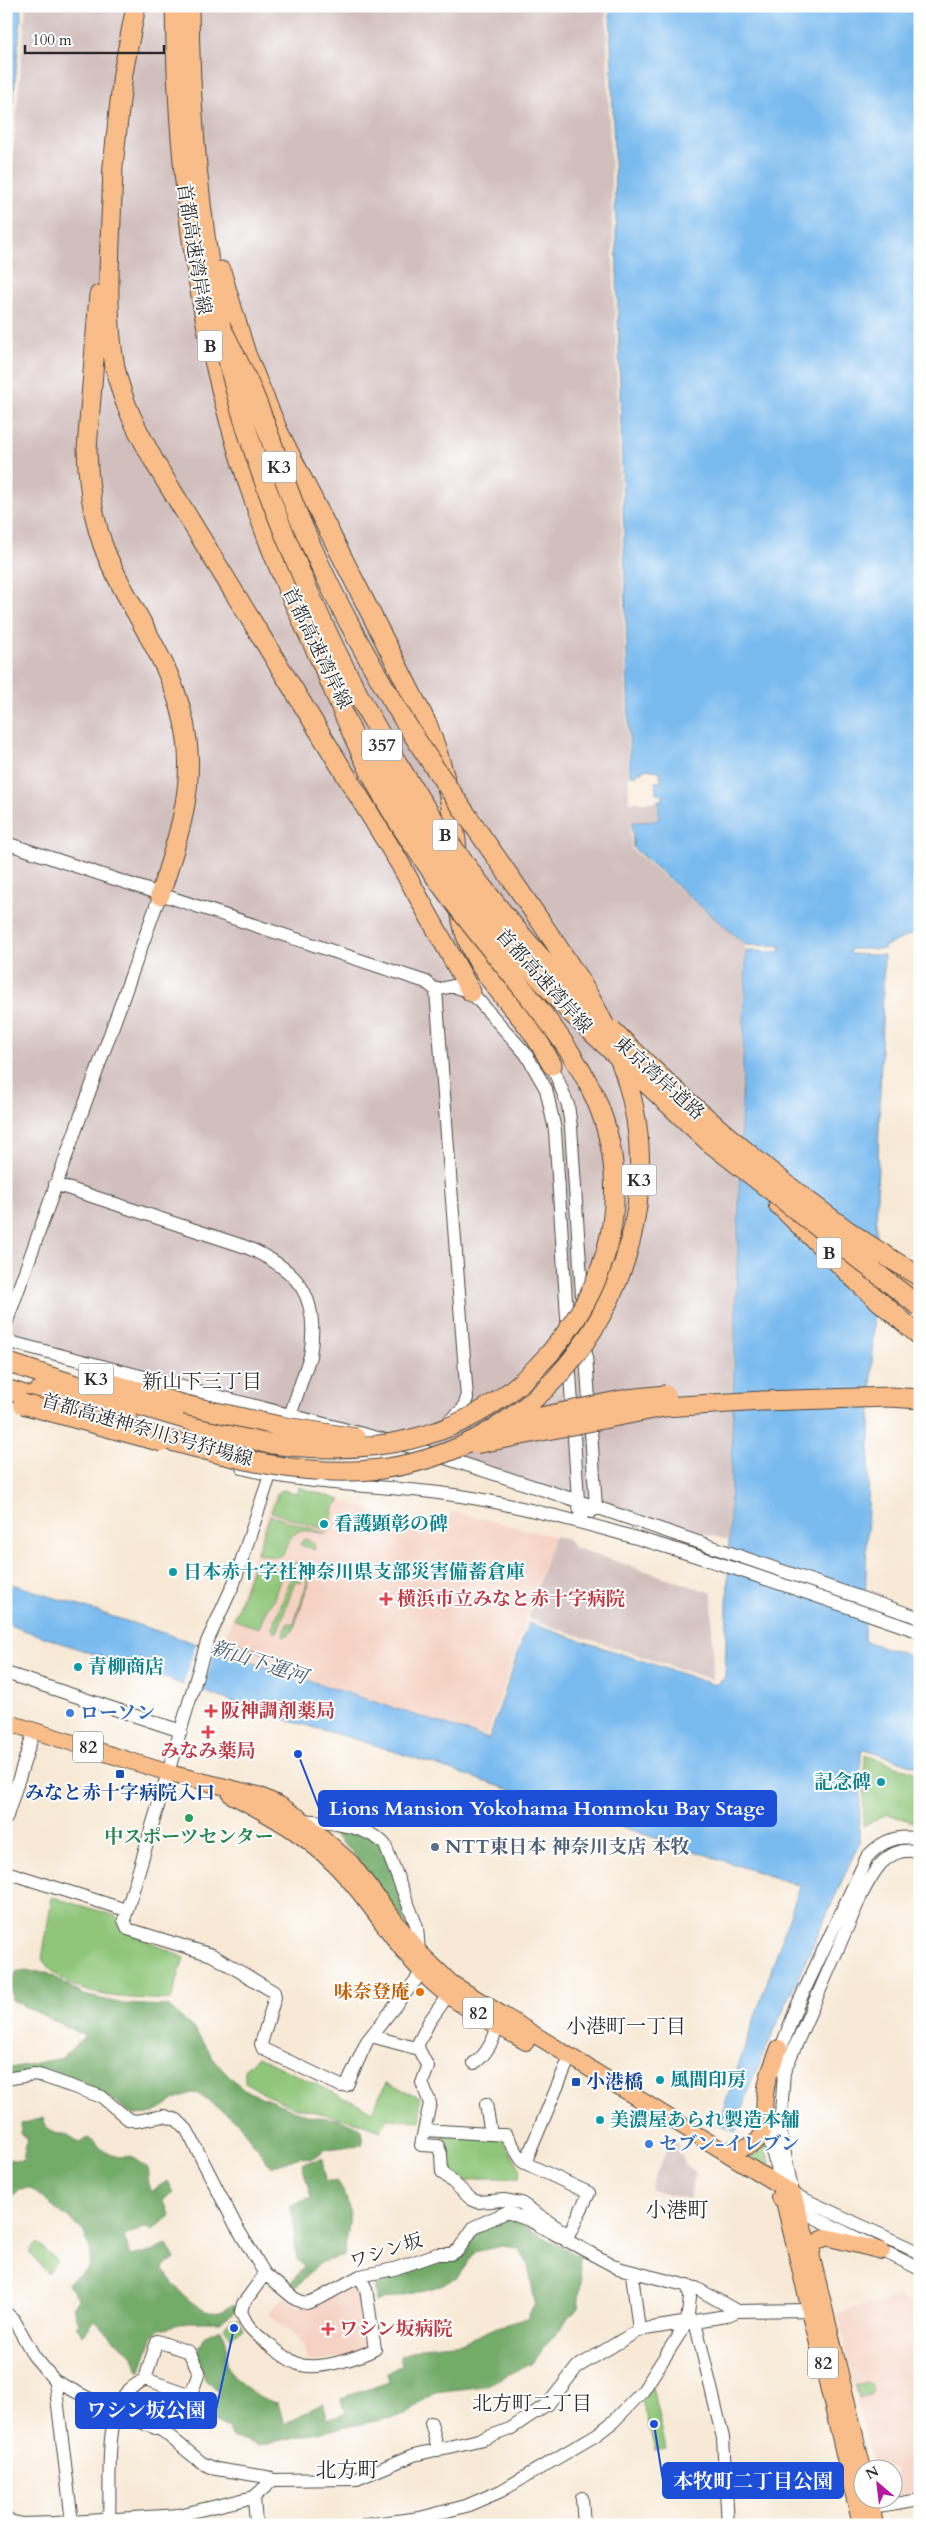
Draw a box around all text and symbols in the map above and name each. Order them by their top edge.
scale bar [25,22,164,54]
text: 100 m [32,30,72,50]
street label: 首都高速湾岸線 [171,181,217,317]
road number: B [198,331,222,362]
road number: K3 [262,452,296,482]
street label: 首都高速湾岸線 [276,583,358,713]
road number: 357 [362,730,402,760]
road number: B [432,820,458,850]
street label: 首都高速湾岸線 [490,923,598,1039]
street label: 東京湾岸道路 [608,1030,710,1126]
road number: K3 [622,1164,656,1196]
road number: B [816,1238,842,1268]
road number: K3 [78,1364,114,1395]
district label: 新山下三丁目 [142,1368,262,1395]
street label: 首都高速神奈川3号狩場線 [38,1387,256,1473]
place label: 看護顕彰の碑 [334,1511,448,1537]
marker: 看護顕彰の碑 [318,1518,330,1530]
place label: 日本赤十字社神奈川県支部災害備蓄倉庫 [183,1559,525,1585]
marker: 日本赤十字社神奈川県支部災害備蓄倉庫 [167,1566,179,1578]
place label: 横浜市立みなと赤十字病院 [397,1586,625,1612]
marker: 横浜市立みなと赤十字病院 [379,1592,393,1606]
water label: 新山下運河 [207,1634,314,1691]
place label: 青柳商店 [88,1654,164,1680]
marker: 青柳商店 [72,1661,84,1673]
place label: 阪神調剤薬局 [221,1698,335,1724]
place label: ローソン [80,1700,155,1726]
marker: 阪神調剤薬局 [205,1705,217,1717]
marker: ローソン [64,1707,76,1719]
marker: みなみ薬局 [202,1726,214,1738]
road number: 82 [73,1731,103,1762]
place label: みなみ薬局 [160,1738,256,1764]
marker: みなと赤十字病院入口 [114,1768,126,1780]
place label: 記念碑 [814,1769,871,1795]
marker: 記念碑 [875,1776,887,1788]
place label: みなと赤十字病院入口 [25,1780,215,1806]
callout: Lions Mansion Yokohama Honmoku Bay Stage [319,1791,776,1826]
text: Lions Mansion Yokohama Honmoku Bay Stage [329,1795,765,1822]
marker: 中スポーツセンター [183,1812,195,1824]
place label: 中スポーツセンター [104,1824,274,1850]
place label: NTT東日本 神奈川支店 本牧 [445,1834,690,1860]
marker: NTT東日本 神奈川支店 本牧 [429,1841,441,1853]
place label: 味奈登庵 [334,1979,410,2005]
marker: 味奈登庵 [414,1986,426,1998]
road number: 82 [463,1998,493,2029]
district label: 小港町一丁目 [566,2013,686,2040]
place label: 風間印房 [670,2067,746,2093]
place label: 小港橋 [586,2069,643,2095]
marker: 風間印房 [654,2074,666,2086]
marker: 小港橋 [570,2076,582,2088]
place label: 美濃屋あられ製造本舗 [610,2107,800,2133]
marker: 美濃屋あられ製造本舗 [594,2114,606,2126]
place label: セブン-イレブン [659,2131,800,2157]
marker: セブン-イレブン [643,2138,655,2150]
district label: 小港町 [646,2196,709,2225]
street label: ワシン坂 [346,2227,426,2275]
place label: ワシン坂病院 [339,2316,453,2342]
marker: ワシン坂病院 [321,2322,335,2336]
road number: 82 [808,2348,838,2378]
district label: 北方町二丁目 [472,2390,592,2417]
callout: ワシン坂公園 [76,2393,216,2428]
text: ワシン坂公園 [86,2397,206,2424]
district label: 北方町 [316,2456,379,2485]
north arrow [854,2458,904,2508]
text: N [862,2462,882,2484]
callout: 本牧町二丁目公園 [663,2463,843,2498]
text: 本牧町二丁目公園 [673,2468,833,2495]

